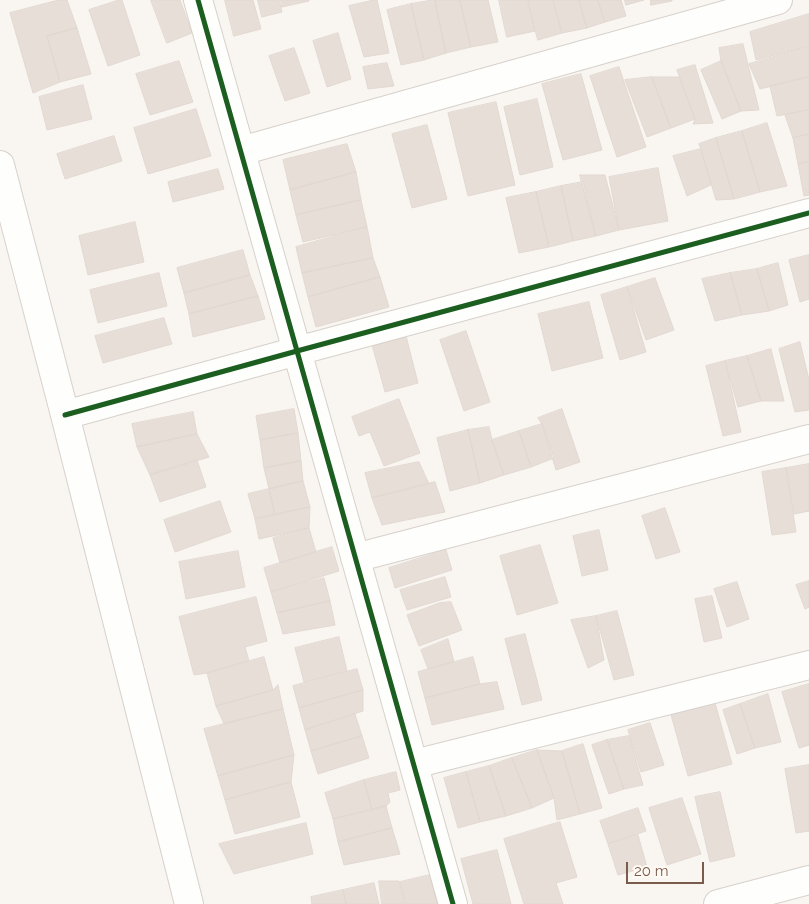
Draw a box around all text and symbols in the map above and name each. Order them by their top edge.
scale bar [629,852,706,884]
text: 20 m [634,862,669,880]

